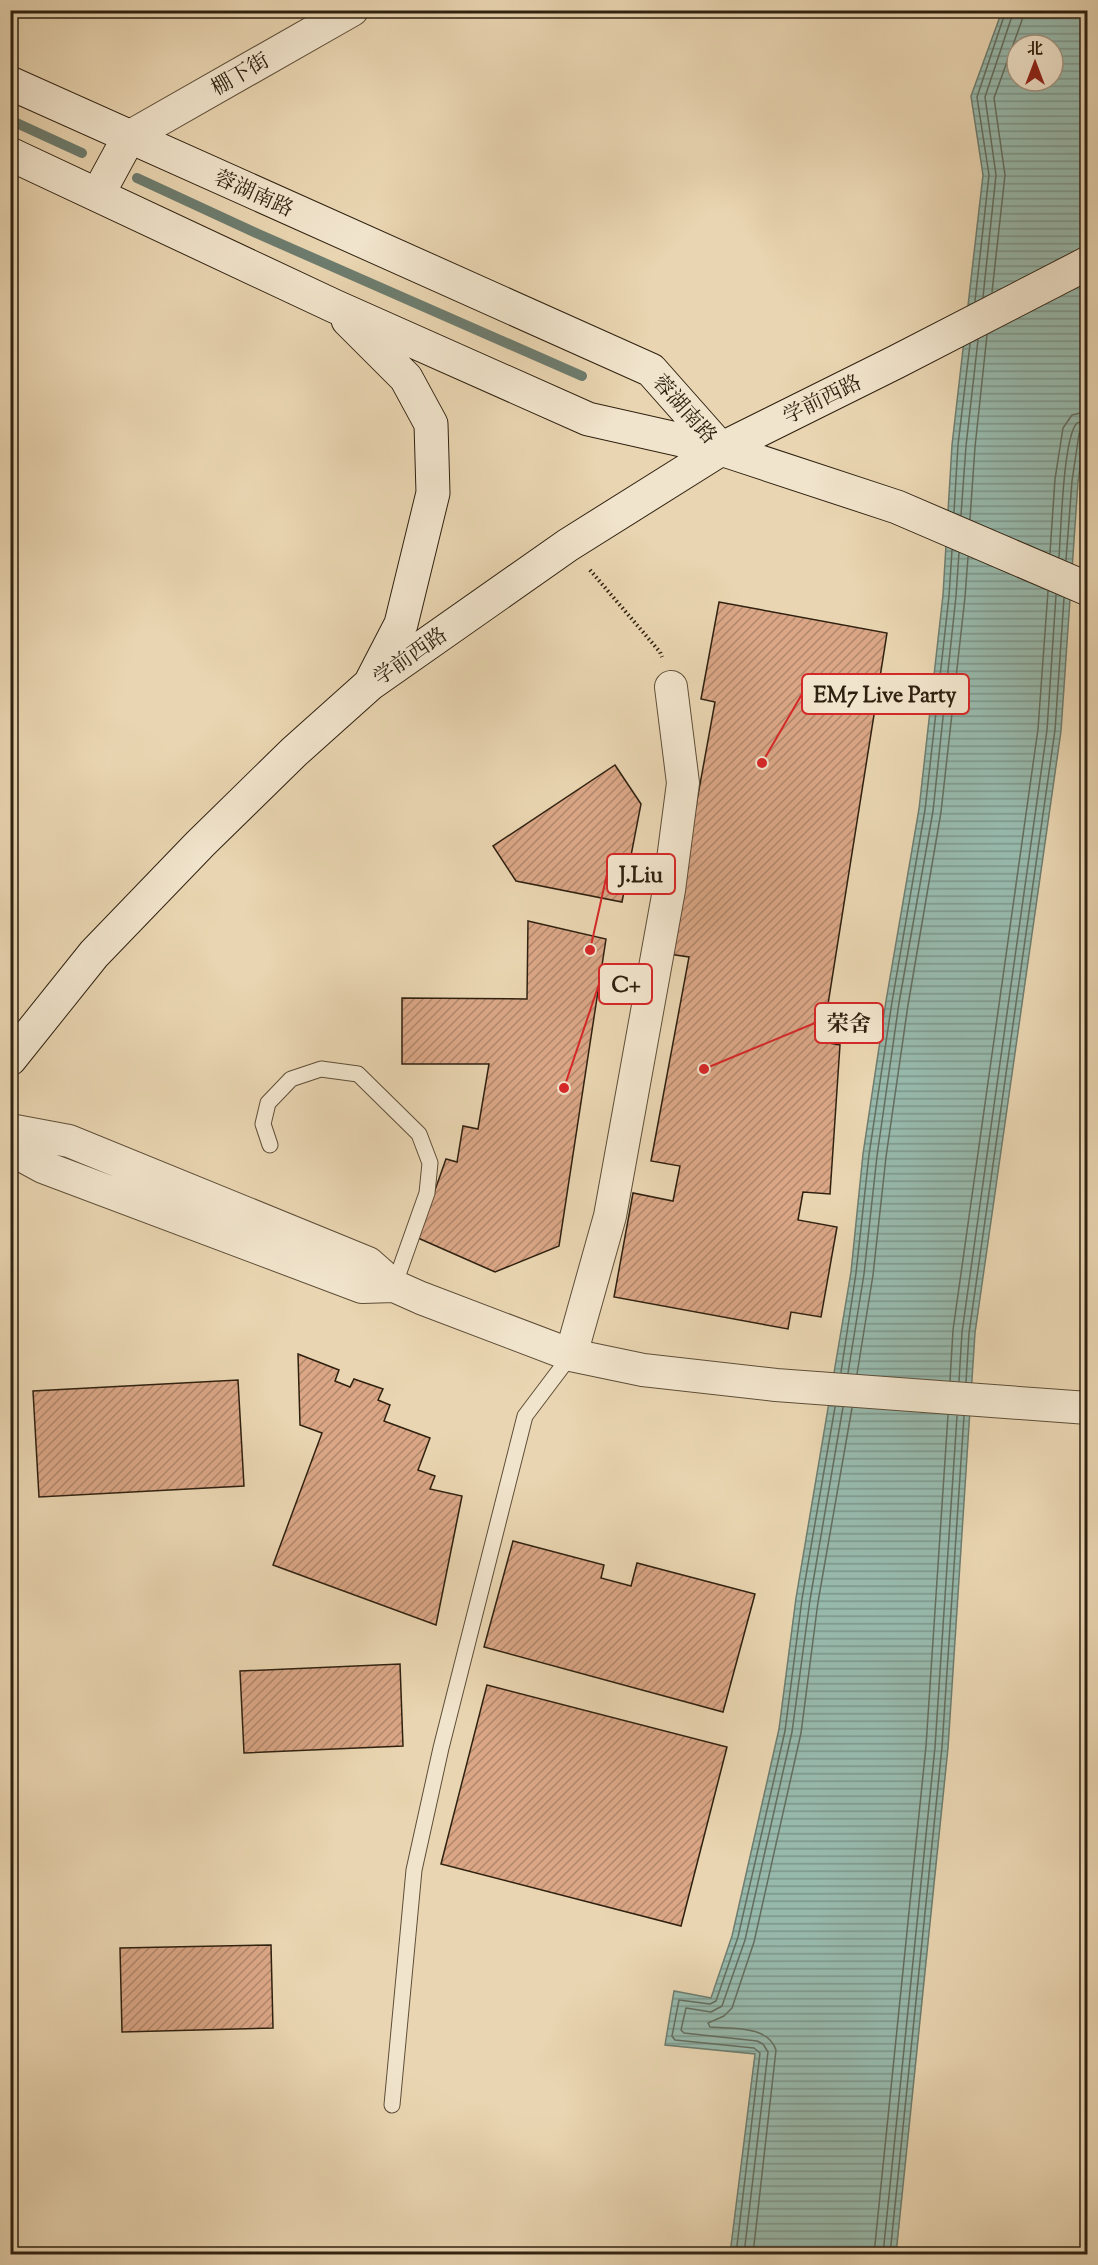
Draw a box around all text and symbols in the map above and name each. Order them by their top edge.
north arrow [1005,33,1065,93]
text: 北 [1027,39,1043,62]
street label: 棚下街 [206,47,276,104]
street label: 蓉湖南路 [209,164,298,226]
street label: 蓉湖南路 [644,369,723,452]
street label: 学前西路 [779,369,867,433]
street label: 学前西路 [368,621,454,694]
callout: EM7 Live Party [802,674,969,714]
text: EM7 Live Party [813,681,957,713]
callout: J.Liu [607,854,675,894]
text: J.Liu [617,861,663,893]
callout: C+ [599,964,652,1004]
text: C+ [611,971,641,1003]
callout: 荣舍 [815,1003,883,1043]
text: 荣舍 [827,1010,871,1042]

